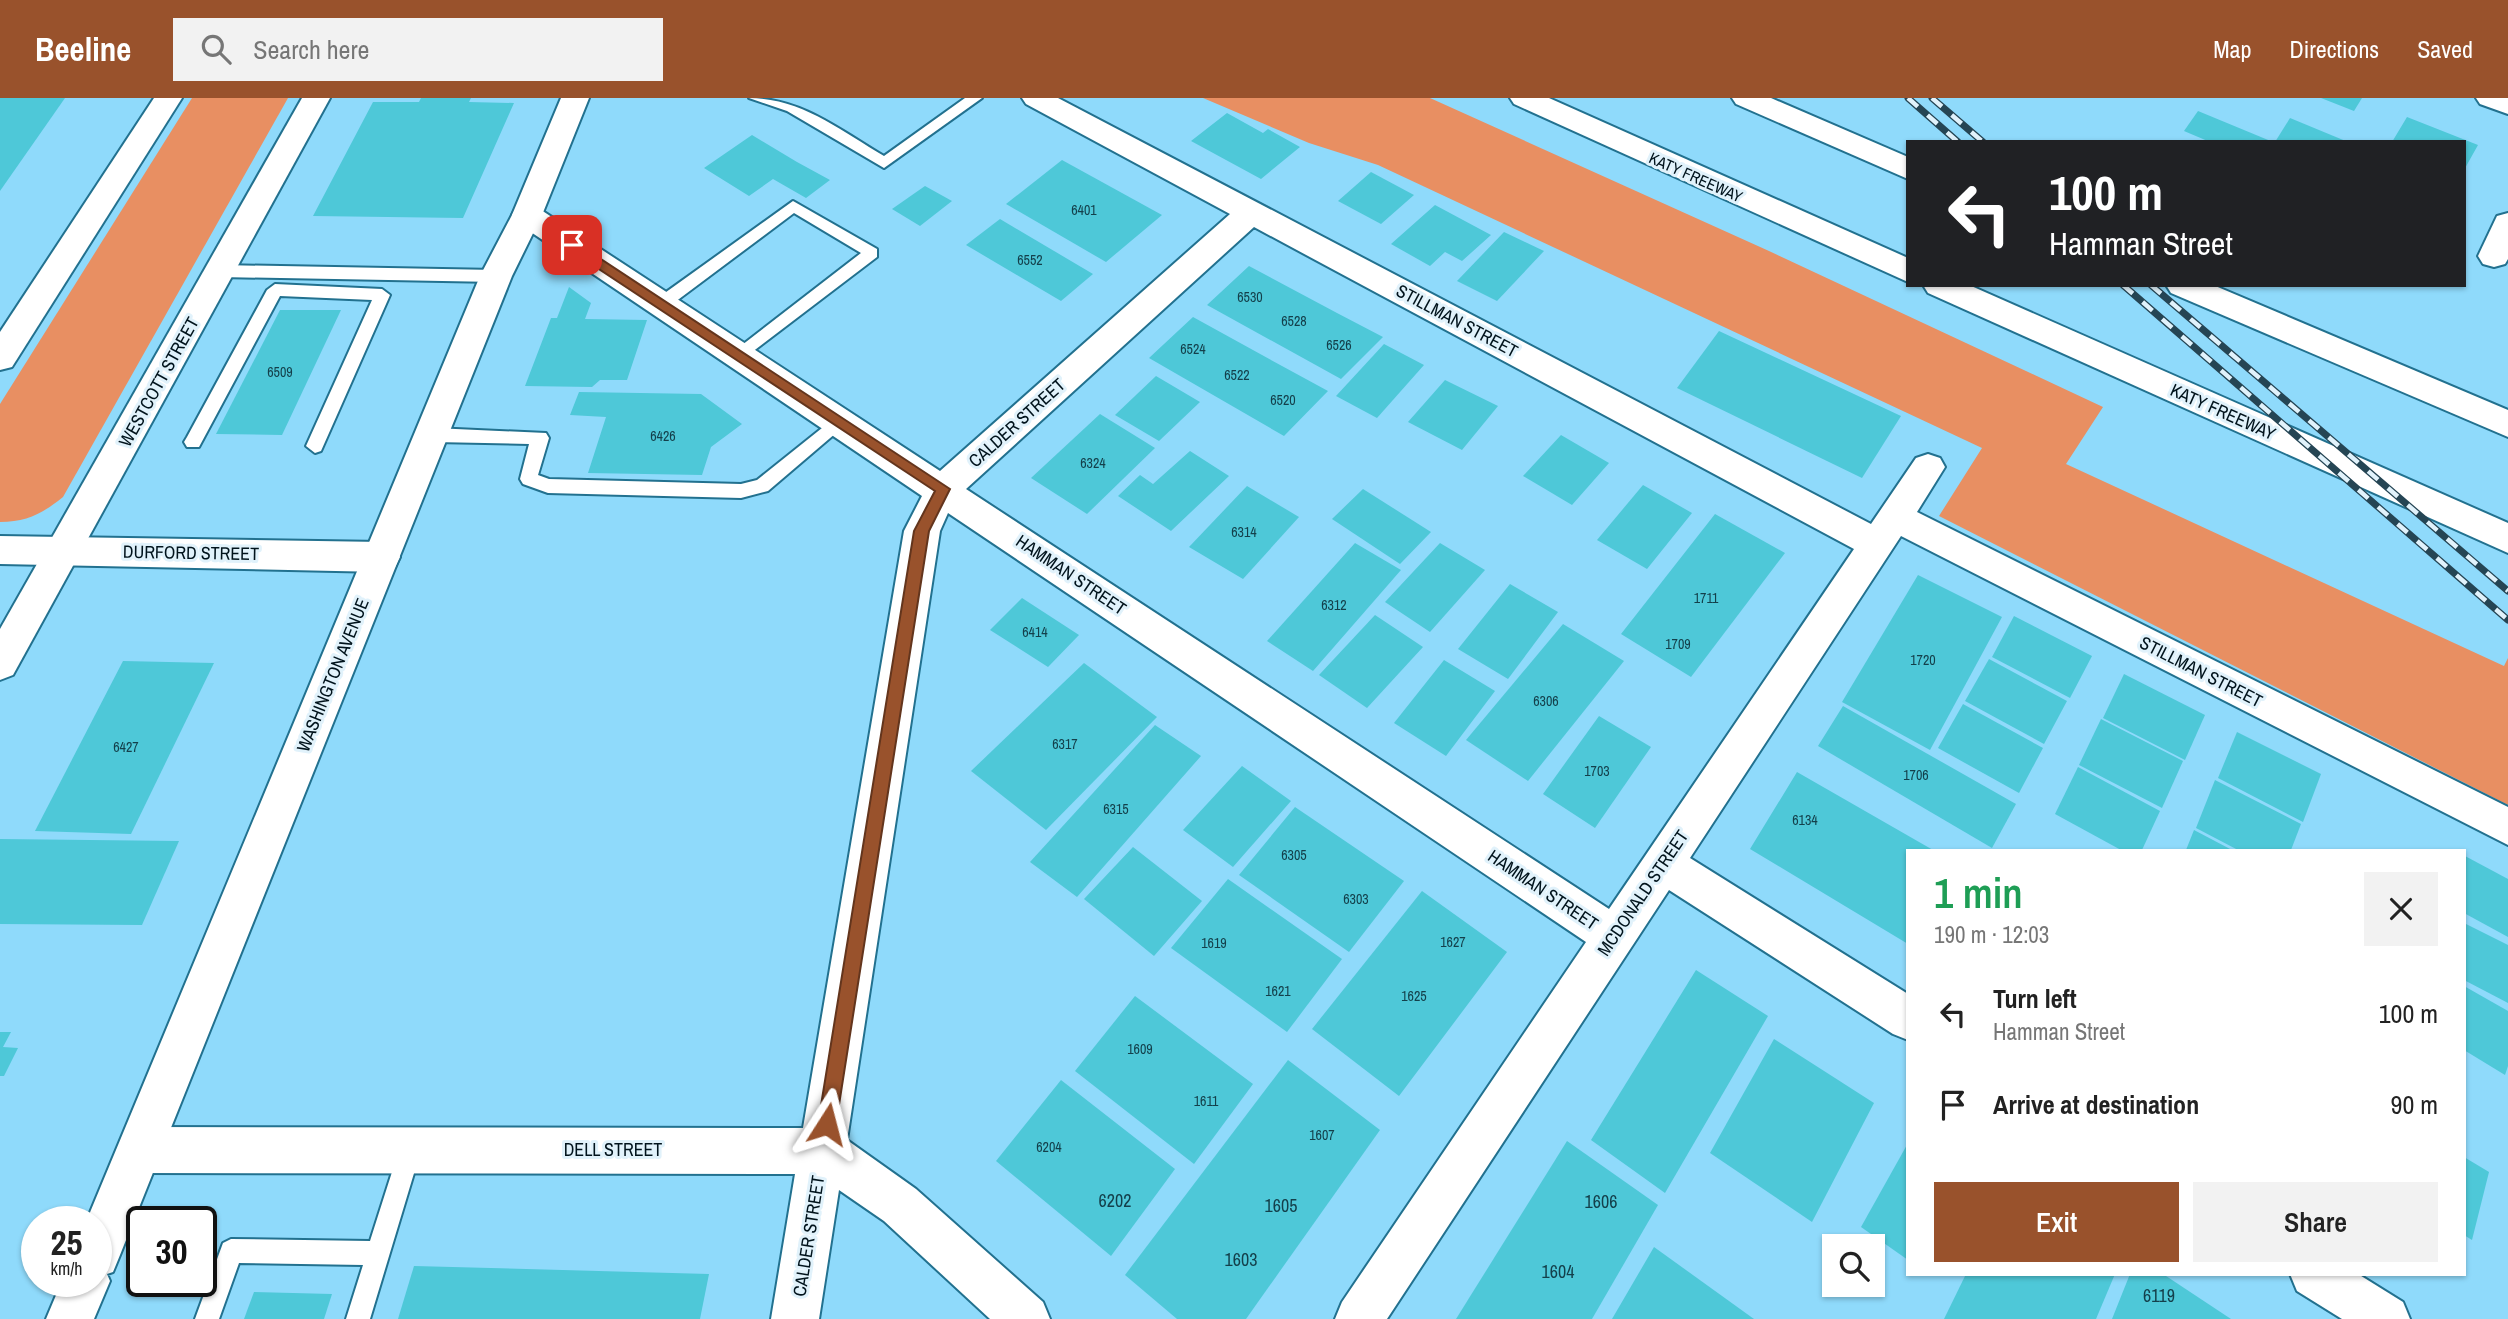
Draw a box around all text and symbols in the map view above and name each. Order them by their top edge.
search box [173,18,663,81]
text: Beeline [35,27,131,71]
icon: search [197,30,235,68]
text: Search here [253,32,369,67]
text: Map [2213,33,2251,65]
text: Directions [2289,33,2379,65]
text: Saved [2417,33,2473,65]
street label: KATY FREEWAY [1646,147,1746,208]
text: 100 m [2049,159,2163,225]
icon: left [1934,168,2025,259]
house number: 6401 [1071,201,1097,219]
pin [542,215,602,275]
text: Hamman Street [2049,222,2233,265]
icon: arrive [553,226,591,264]
house number: 6552 [1017,251,1043,269]
street label: STILLMAN STREET [1392,278,1522,363]
house number: 6530 [1237,288,1263,306]
street label: WESTCOTT STREET [113,312,205,451]
house number: 6528 [1281,312,1307,330]
house number: 6526 [1326,336,1352,354]
house number: 6524 [1180,340,1206,358]
house number: 6509 [267,363,293,381]
house number: 6522 [1224,366,1250,384]
street label: CALDER STREET [963,372,1070,473]
street label: KATY FREEWAY [2167,377,2280,446]
house number: 6520 [1270,391,1296,409]
house number: 6426 [650,427,676,445]
house number: 6324 [1080,454,1106,472]
house number: 6314 [1231,523,1257,541]
street label: HAMMAN STREET [1011,528,1131,621]
street label: DURFORD STREET [123,539,259,566]
house number: 1711 [1694,589,1719,607]
street label: WASHINGTON AVENUE [290,594,375,755]
house number: 6312 [1321,596,1347,614]
house number: 6414 [1022,623,1048,641]
street label: STILLMAN STREET [2136,630,2267,713]
house number: 1709 [1665,635,1691,653]
house number: 1720 [1910,651,1936,669]
house number: 6306 [1533,692,1559,710]
house number: 6317 [1052,735,1078,753]
house number: 6427 [113,738,139,756]
house number: 1703 [1584,762,1610,780]
house number: 1706 [1903,766,1929,784]
house number: 6315 [1103,800,1129,818]
house number: 6134 [1792,811,1818,829]
street label: MCDONALD STREET [1591,825,1694,961]
street label: HAMMAN STREET [1483,843,1603,936]
house number: 6305 [1281,846,1307,864]
text: 1 min [1934,865,2023,921]
button: close [2364,872,2438,946]
house number: 6303 [1343,890,1369,908]
text: 190 m · 12:03 [1934,919,2049,950]
house number: 1627 [1440,933,1466,951]
house number: 1619 [1201,934,1227,952]
text: Turn left [1993,981,2077,1016]
house number: 1621 [1265,982,1291,1000]
house number: 1625 [1401,987,1427,1005]
icon: left [1934,995,1972,1033]
text: 100 m [2379,996,2438,1031]
text: Hamman Street [1993,1016,2125,1047]
house number: 1609 [1127,1040,1153,1058]
icon: arrive [1934,1086,1972,1124]
position arrow [790,1087,864,1161]
text: Arrive at destination [1993,1087,2199,1122]
text: 90 m [2391,1087,2438,1122]
house number: 1611 [1194,1092,1219,1110]
house number: 1607 [1309,1126,1335,1144]
street label: DELL STREET [564,1137,662,1162]
house number: 6204 [1036,1138,1062,1156]
street label: CALDER STREET [787,1174,830,1298]
button: Exit [1934,1182,2179,1262]
button: Share [2193,1182,2438,1262]
house number: 6202 [1099,1188,1131,1213]
house number: 1606 [1585,1189,1617,1214]
house number: 1605 [1265,1193,1297,1218]
speed limit sign: 30 [126,1206,217,1297]
text: 25 [51,1219,82,1266]
map controls [1822,1234,1885,1297]
button: search [1822,1234,1885,1297]
house number: 1603 [1225,1247,1257,1272]
text: km/h [51,1256,83,1281]
house number: 1604 [1542,1259,1574,1284]
house number: 6119 [2143,1283,2175,1308]

